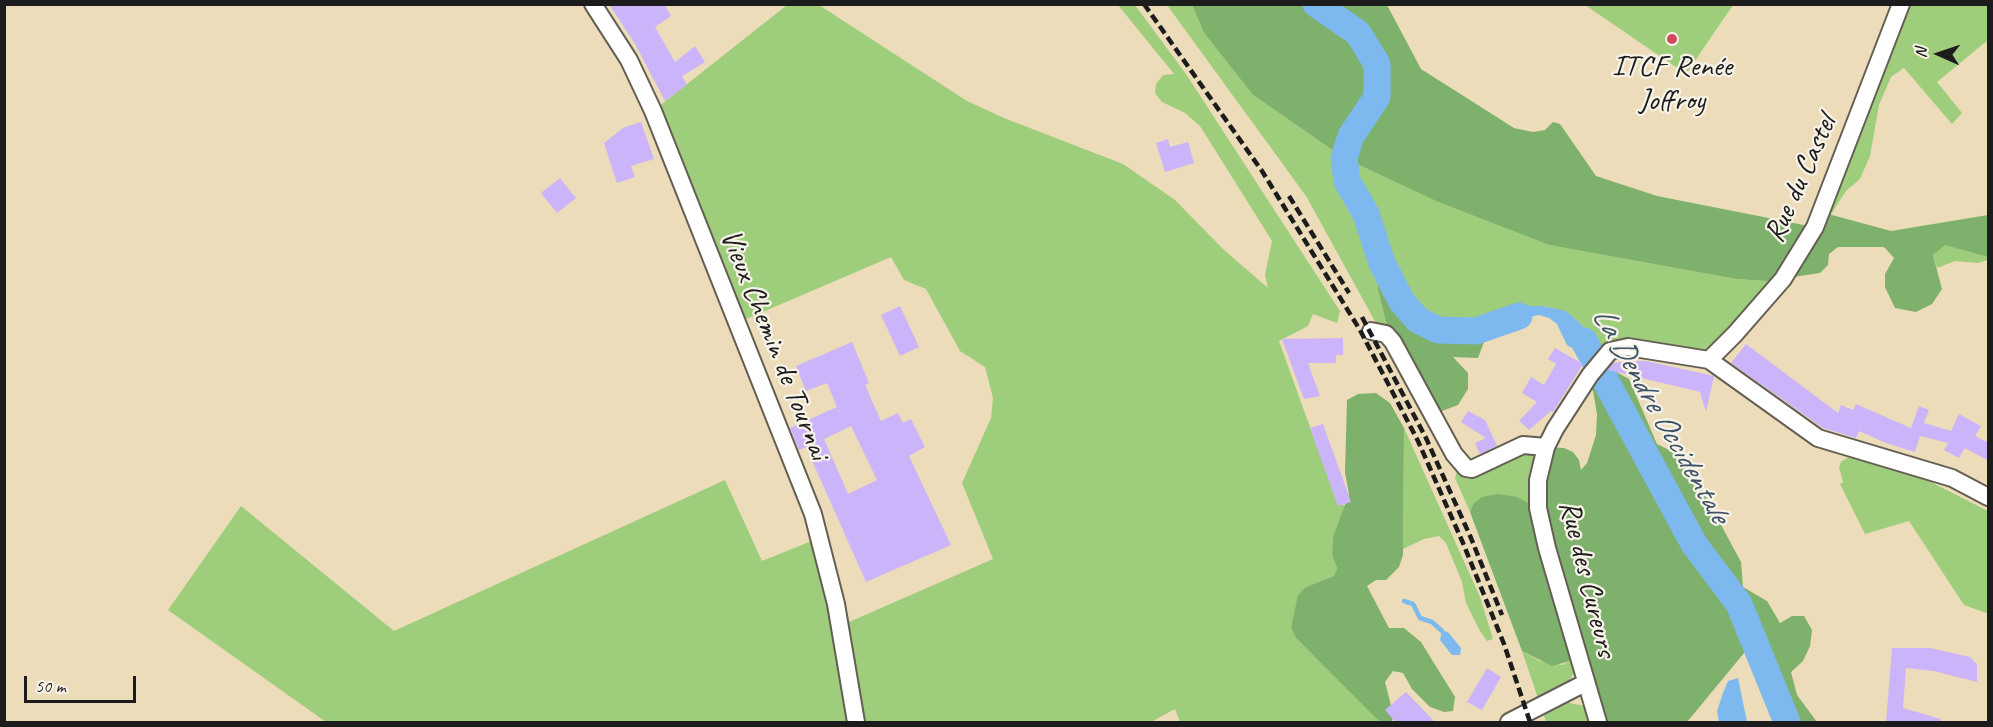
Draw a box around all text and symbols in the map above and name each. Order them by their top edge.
north arrow [1909,24,1969,84]
marker: ITCF Renée Joffroy [1665,32,1679,46]
text: N [1911,48,1931,59]
place label: ITCF Renée Joffroy [1612,49,1732,119]
street label: Rue du Castel [1757,110,1845,248]
street label: Vieux Chemin de Tournai [711,225,837,465]
water label: La Dendre Occidentale [1583,300,1737,530]
street label: Rue des Cureurs [1550,497,1624,661]
scale bar [27,664,140,702]
text: 50 m [35,675,66,697]

